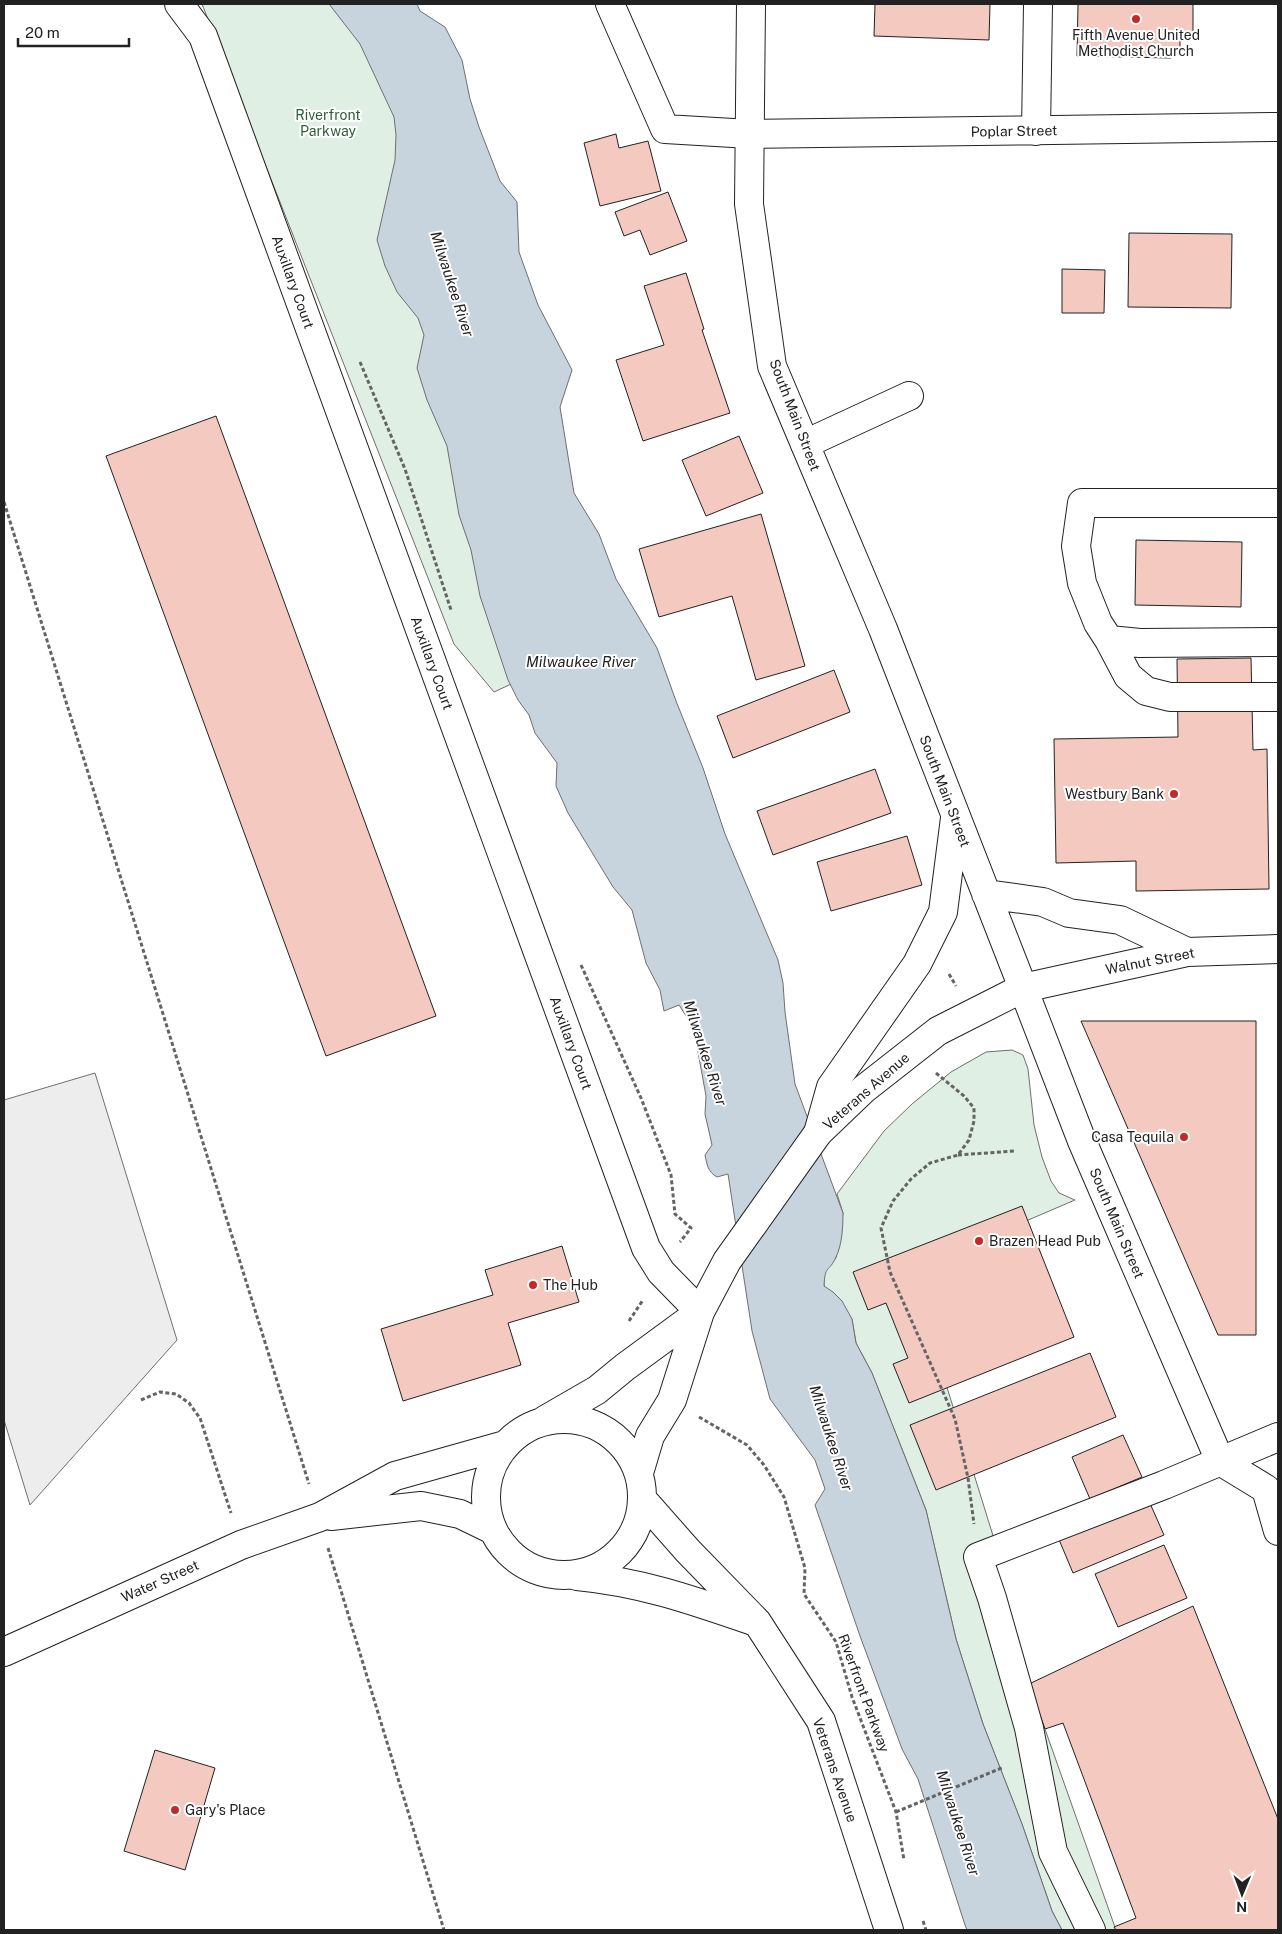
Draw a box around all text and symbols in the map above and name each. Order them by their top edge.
marker: Fifth Avenue United Methodist Church [1130,13,1142,25]
scale bar [18,15,129,47]
text: 20 m [25,24,60,41]
place label: Fifth Avenue United Methodist Church [1072,27,1200,59]
park label: Riverfront Parkway [295,107,361,139]
street label: Poplar Street [970,122,1058,140]
water label: Milwaukee River [427,229,478,339]
street label: Auxillary Court [269,233,317,331]
street label: South Main Street [766,357,824,473]
street label: Auxillary Court [408,614,456,712]
water label: Milwaukee River [526,653,636,670]
street label: South Main Street [916,733,974,849]
place label: Westbury Bank [1065,786,1164,802]
marker: Westbury Bank [1168,788,1180,800]
street label: Walnut Street [1104,945,1196,977]
street label: Auxillary Court [547,994,595,1092]
water label: Milwaukee River [680,998,731,1108]
street label: Veterans Avenue [820,1049,912,1133]
place label: Casa Tequila [1091,1129,1174,1145]
marker: Casa Tequila [1178,1131,1190,1143]
street label: South Main Street [1087,1165,1147,1281]
place label: Brazen Head Pub [989,1233,1101,1249]
marker: Brazen Head Pub [973,1235,985,1247]
place label: The Hub [543,1277,598,1293]
marker: The Hub [527,1279,539,1291]
water label: Milwaukee River [806,1383,857,1493]
street label: Water Street [119,1557,201,1605]
street label: Riverfront Parkway [835,1632,893,1755]
street label: Veterans Avenue [810,1716,860,1824]
water label: Milwaukee River [933,1768,984,1878]
place label: Gary's Place [185,1802,266,1818]
marker: Gary's Place [169,1804,181,1816]
north arrow [1217,1869,1267,1919]
text: N [1236,1899,1247,1915]

